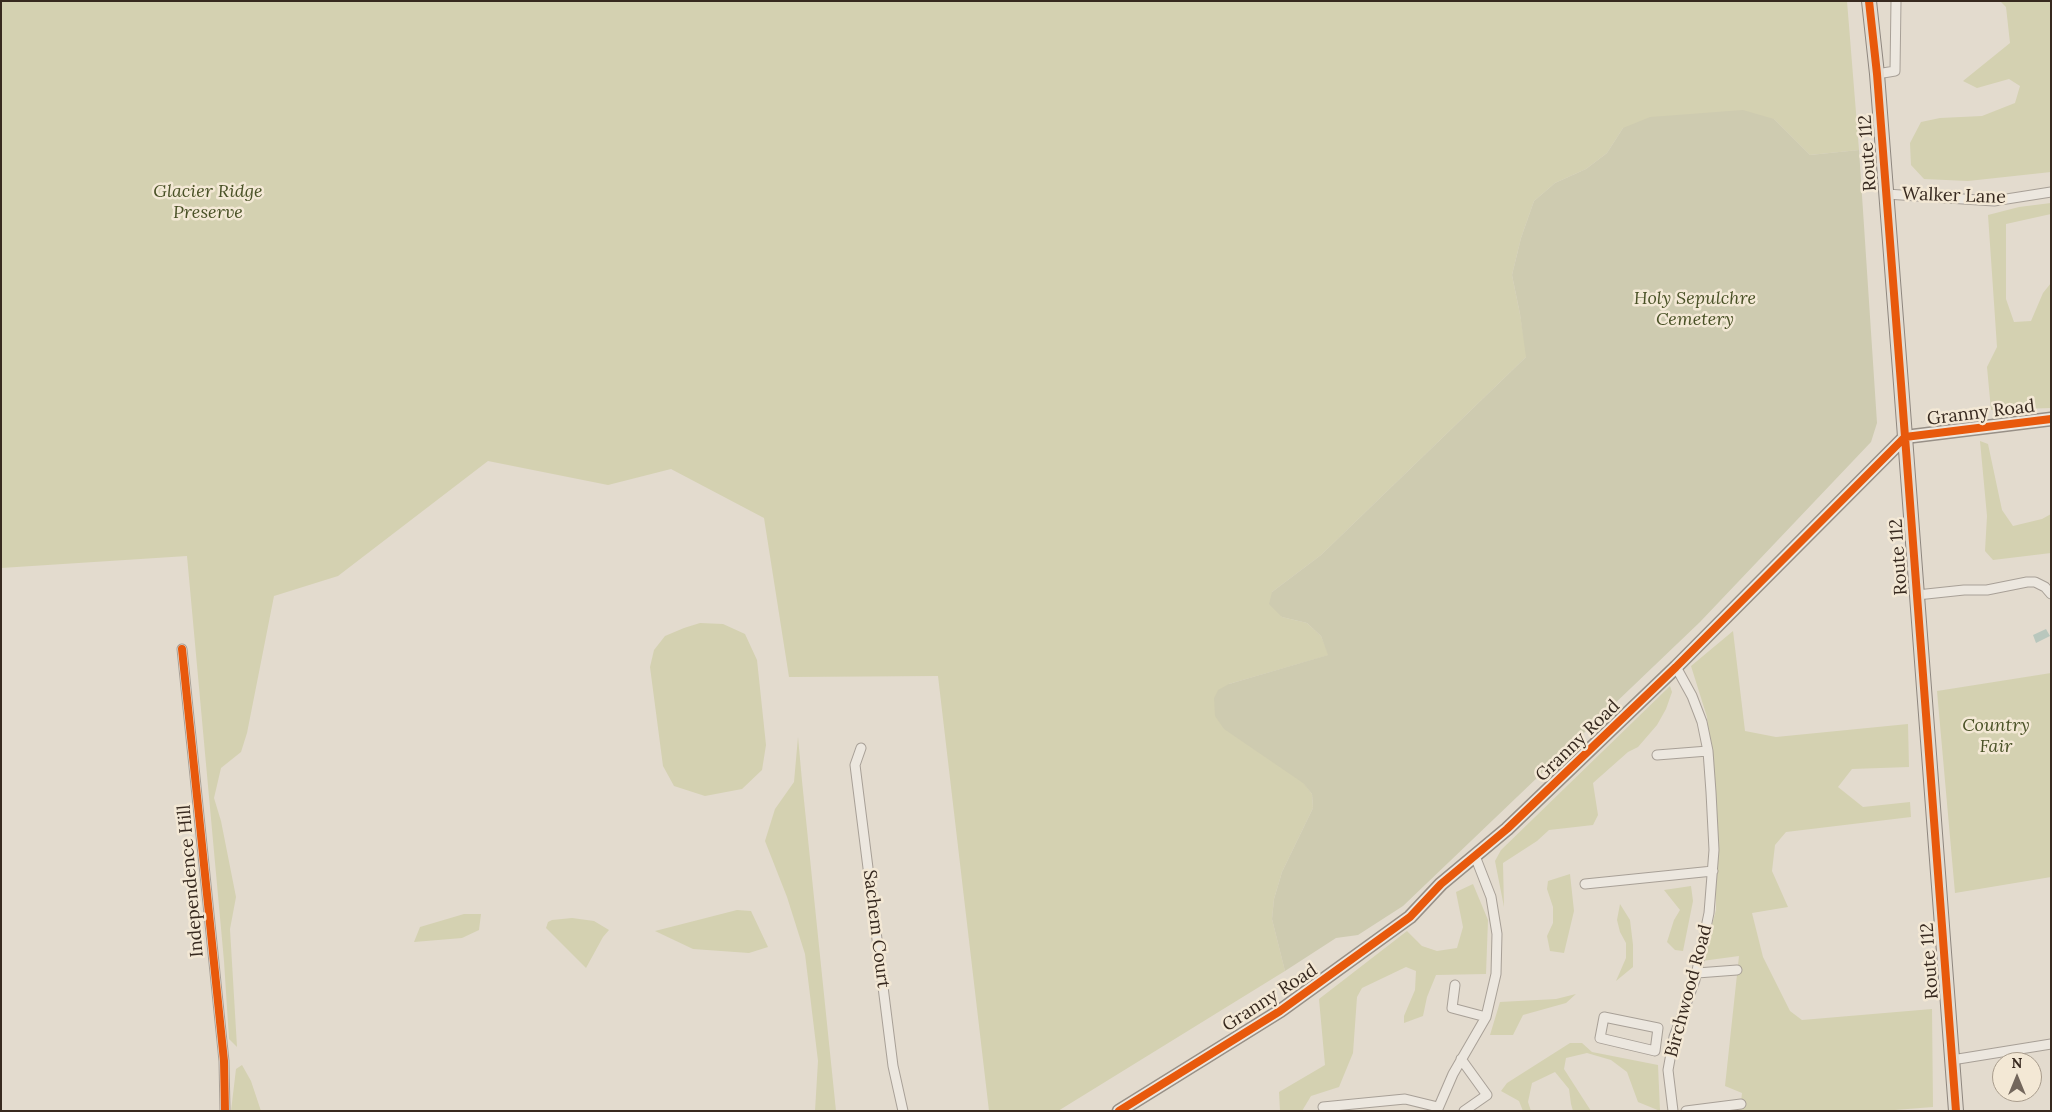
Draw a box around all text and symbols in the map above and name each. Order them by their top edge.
street label: Route 112 [1855,114,1881,192]
park label: Glacier Ridge Preserve [153,181,263,223]
street label: Walker Lane [1902,183,2006,209]
park label: Holy Sepulchre Cemetery [1634,288,1756,330]
street label: Granny Road [1926,396,2036,430]
street label: Route 112 [1886,518,1912,596]
street label: Granny Road [1532,696,1624,786]
park label: Country Fair [1962,715,2030,758]
street label: Independence Hill [174,804,208,958]
street label: Sachem Court [858,869,894,989]
street label: Birchwood Road [1661,922,1717,1060]
street label: Route 112 [1917,922,1943,1000]
street label: Granny Road [1219,959,1321,1037]
north arrow [1992,1052,2042,1102]
text: N [2012,1054,2022,1072]

